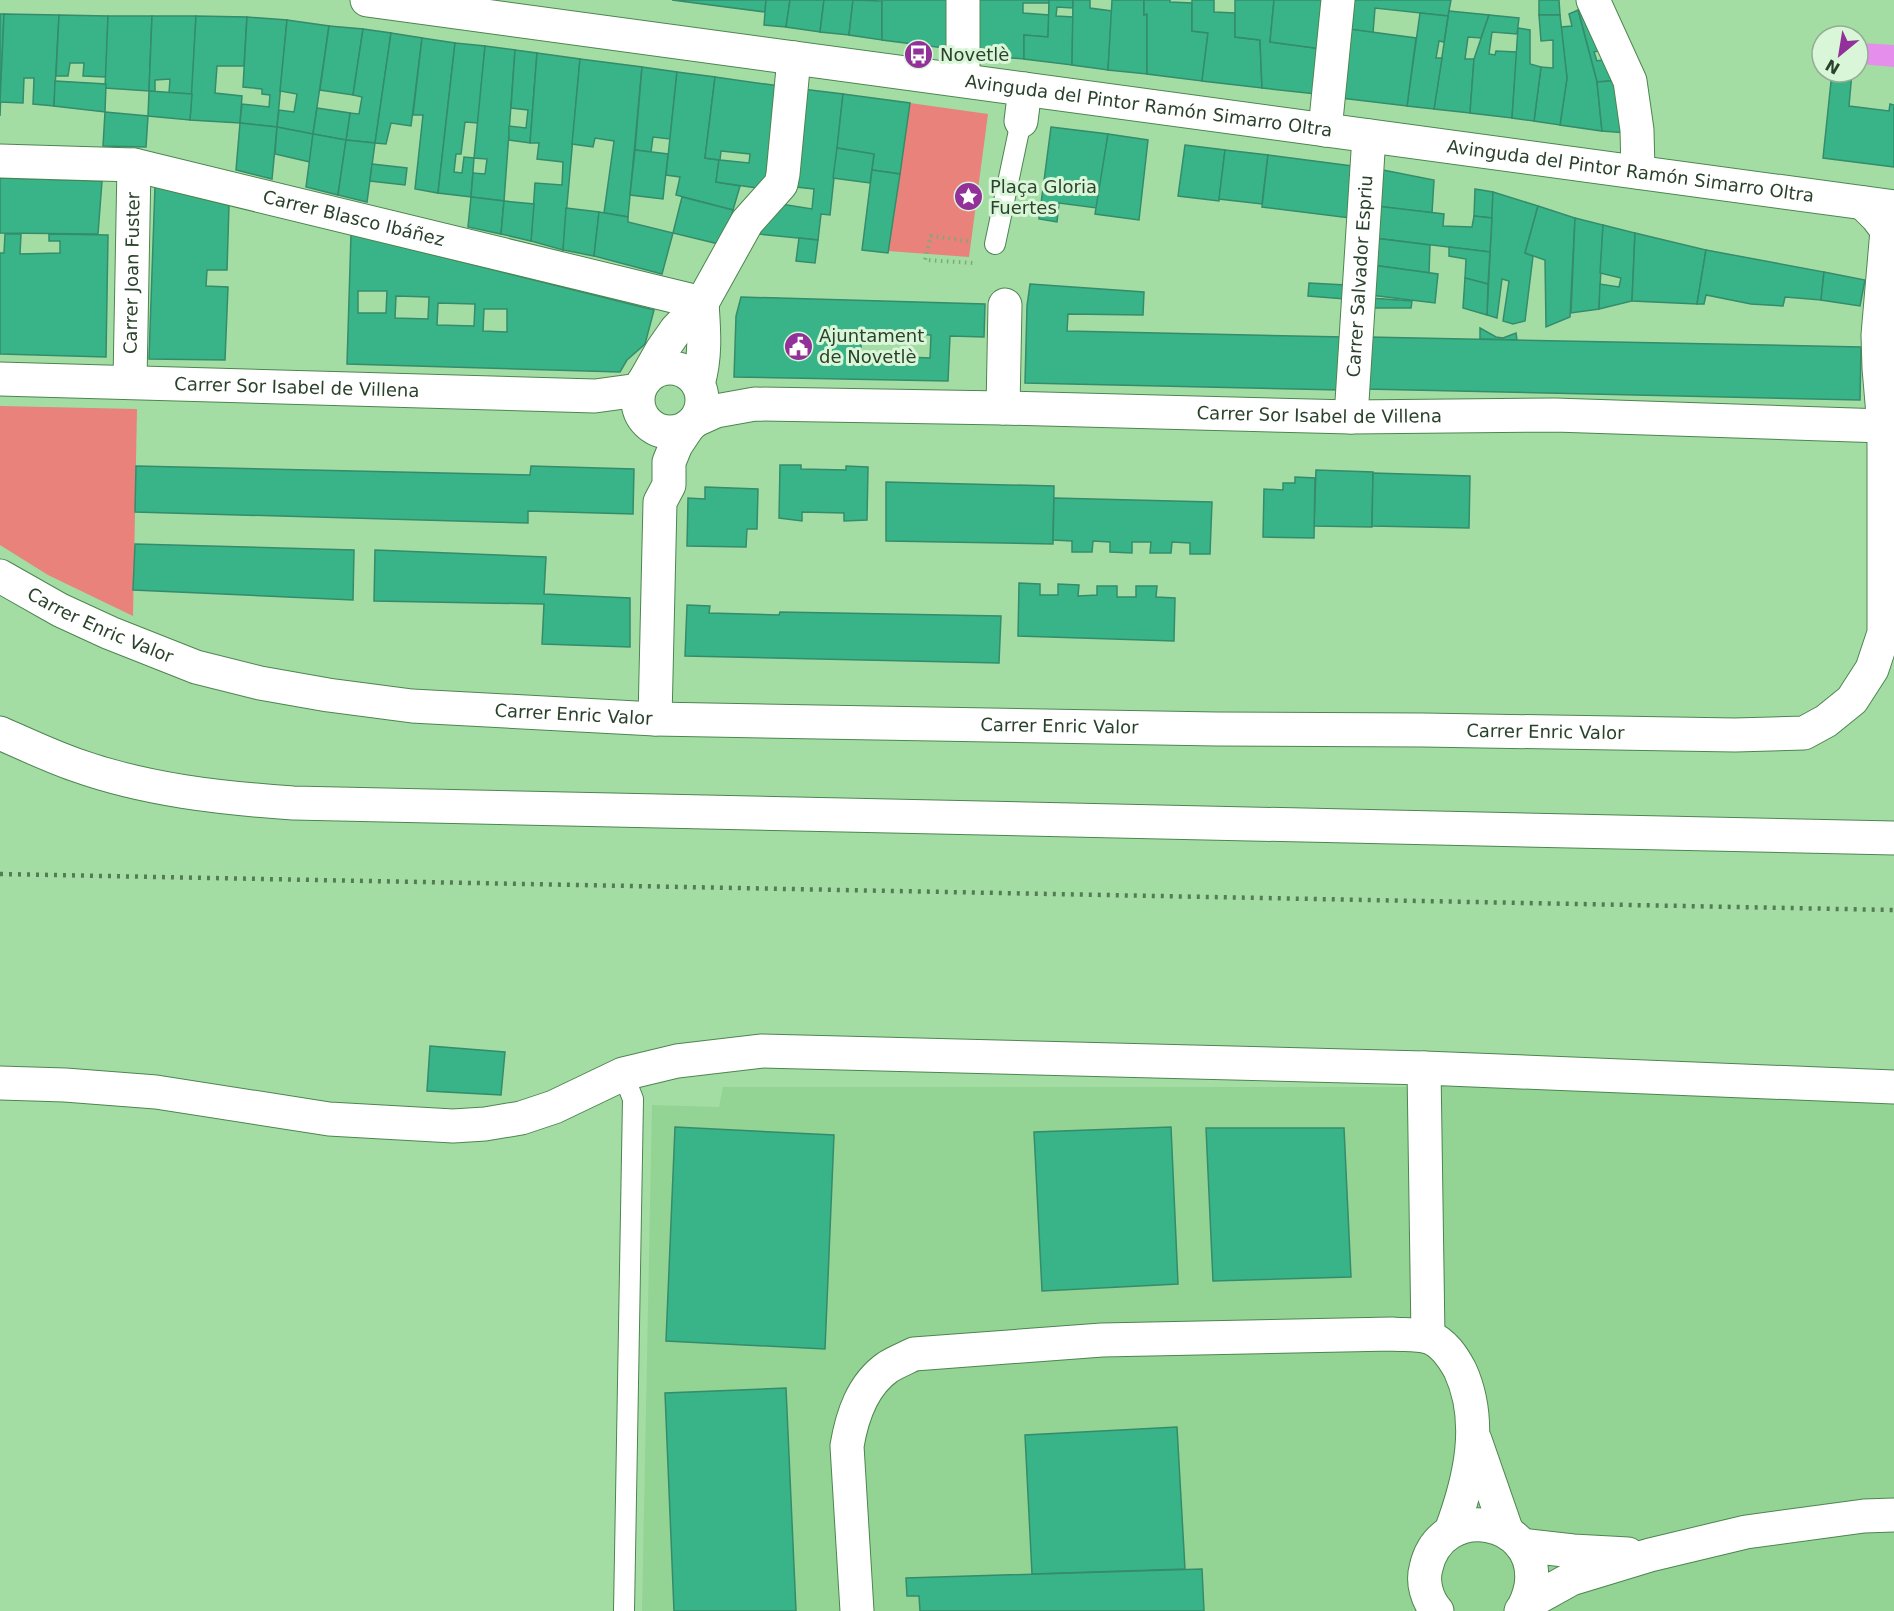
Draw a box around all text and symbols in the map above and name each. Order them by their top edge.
north arrow [1810,24,1870,84]
bus stop icon: Novetlè [903,39,935,71]
place label: Novetlè [940,44,1009,65]
text: N [1822,55,1843,78]
street label: Avinguda del Pintor Ramón Simarro Oltra [964,70,1334,141]
street label: Avinguda del Pintor Ramón Simarro Oltra [1446,136,1815,206]
street label: Carrer Salvador Espriu [1343,174,1376,378]
place label: Plaça Gloria Fuertes [990,176,1097,218]
place icon: Plaça Gloria Fuertes [953,181,985,213]
street label: Carrer Blasco Ibáñez [261,186,447,250]
street label: Carrer Joan Fuster [120,191,144,354]
place label: Ajuntament de Novetlè [819,325,924,367]
public building icon: Ajuntament de Novetlè [782,330,814,362]
street label: Carrer Sor Isabel de Villena [174,373,420,401]
street label: Carrer Sor Isabel de Villena [1196,402,1442,427]
street label: Carrer Enric Valor [24,583,177,667]
street label: Carrer Enric Valor [494,699,654,729]
street label: Carrer Enric Valor [980,714,1139,738]
street label: Carrer Enric Valor [1466,720,1625,743]

